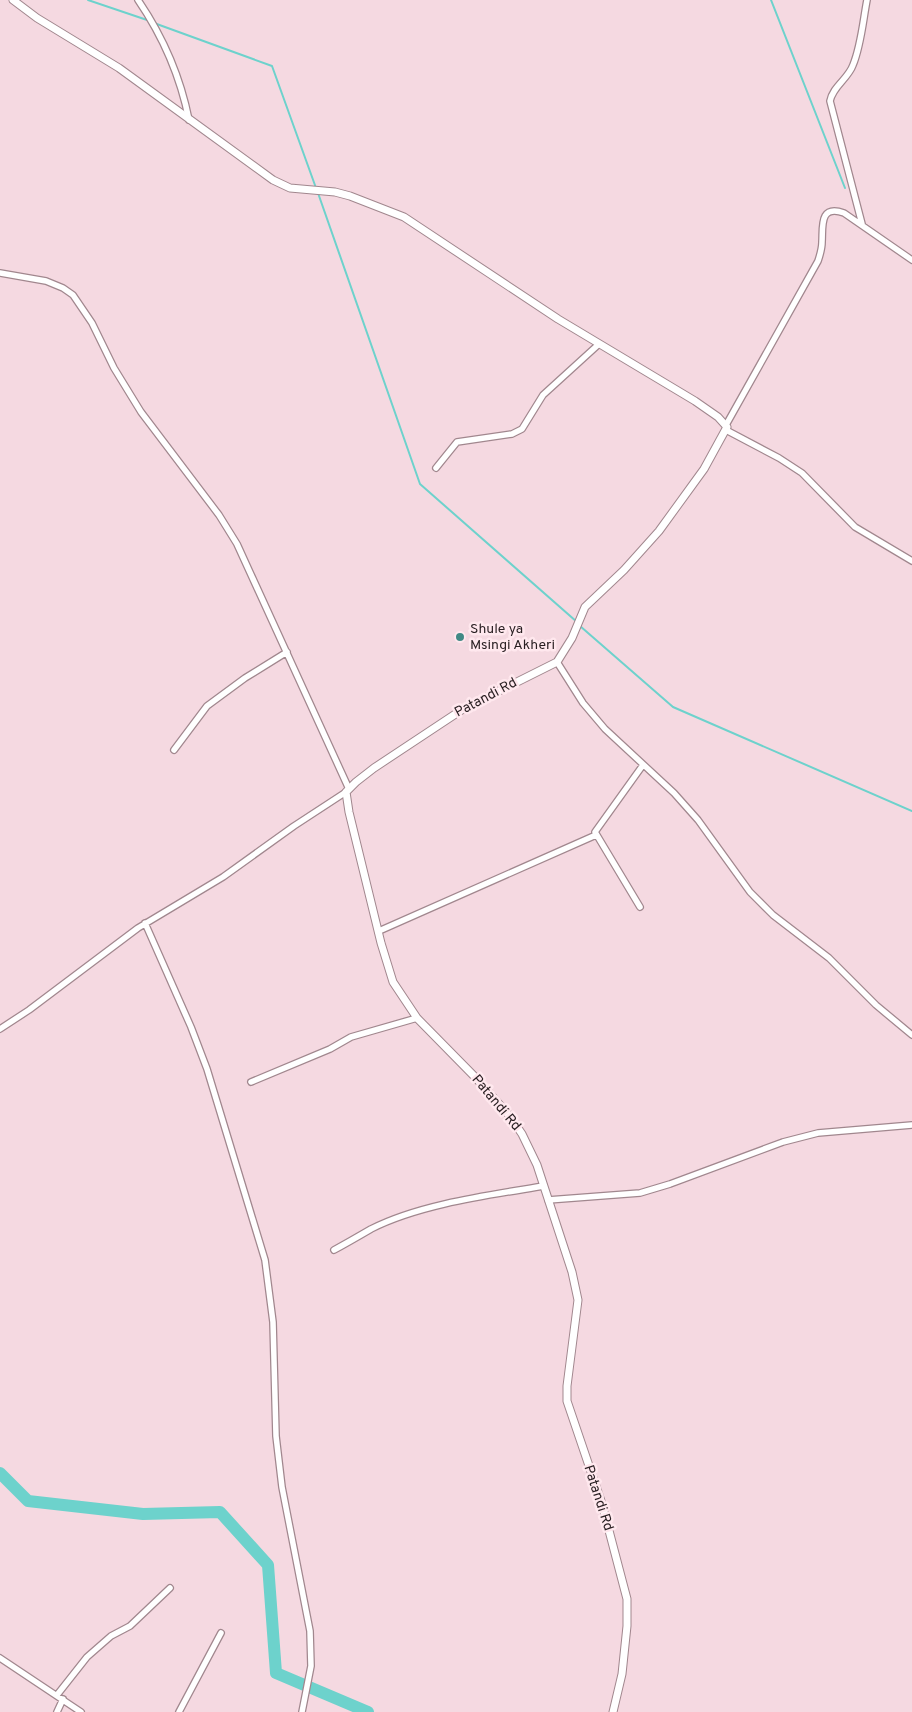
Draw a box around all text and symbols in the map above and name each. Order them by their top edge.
place label: Shule ya Msingi Akheri [470,621,555,654]
marker: Shule ya Msingi Akheri [454,631,466,643]
street label: Patandi Rd [452,675,520,721]
street label: Patandi Rd [468,1071,524,1135]
street label: Patandi Rd [579,1463,617,1533]

